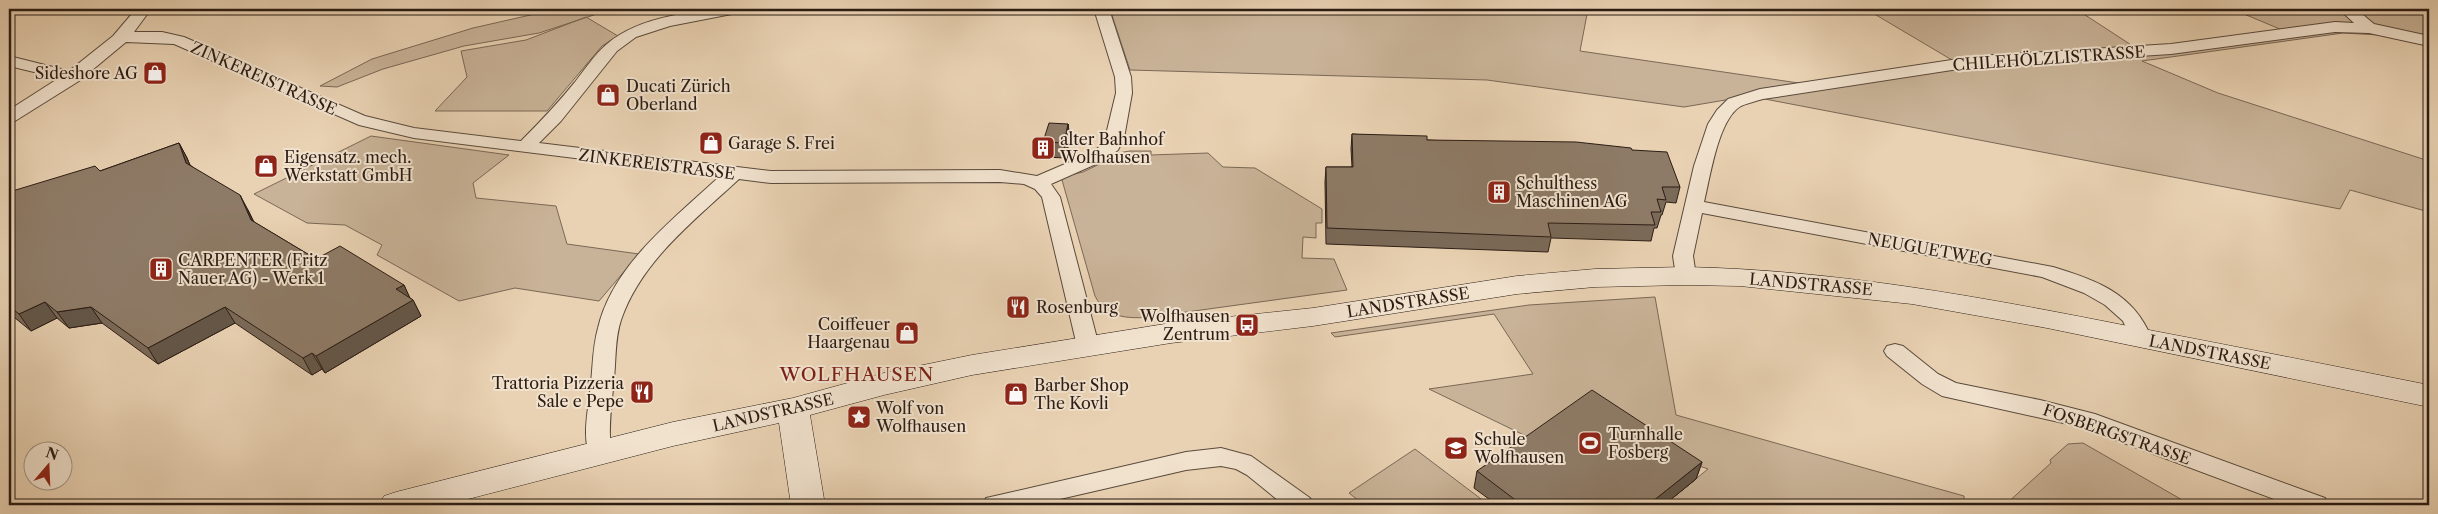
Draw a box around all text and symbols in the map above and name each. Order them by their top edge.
street label: ZINKEREISTRASSE [188,37,340,119]
street label: CHILEHÖLZLISTRASSE [1952,41,2146,75]
shop icon: Sideshore AG [142,60,168,86]
place label: Sideshore AG [35,63,138,83]
place label: Ducati Zürich Oberland [626,76,731,114]
shop icon: Ducati Zürich Oberland [595,82,621,108]
place label: alter Bahnhof Wolfhausen [1059,129,1166,167]
shop icon: Garage S. Frei [698,130,724,156]
place label: Garage S. Frei [728,133,835,153]
building icon: alter Bahnhof Wolfhausen [1030,135,1056,161]
street label: ZINKEREISTRASSE [578,144,736,184]
place label: Eigensatz. mech. Werkstatt GmbH [283,147,412,185]
shop icon: Eigensatz. mech. Werkstatt GmbH [253,153,279,179]
place label: Schulthess Maschinen AG [1516,173,1628,211]
building icon: Schulthess Maschinen AG [1486,179,1512,205]
street label: NEUGUETWEG [1866,228,1994,270]
place label: CARPENTER (Fritz Nauer AG) - Werk 1 [178,250,328,288]
building icon: CARPENTER (Fritz Nauer AG) - Werk 1 [148,256,174,282]
street label: LANDSTRASSE [1748,269,1874,299]
street label: LANDSTRASSE [1345,282,1471,322]
restaurant icon: Rosenburg [1005,294,1031,320]
place label: Rosenburg [1036,297,1119,317]
place label: Wolfhausen Zentrum [1139,306,1230,344]
bus stop icon: Wolfhausen Zentrum [1234,312,1260,338]
place label: Coiffeuer Haargenau [807,314,890,352]
shop icon: Coiffeuer Haargenau [894,320,920,346]
street label: LANDSTRASSE [2147,330,2273,374]
district label: WOLFHAUSEN [779,363,934,386]
place label: Trattoria Pizzeria Sale e Pepe [492,373,625,411]
place label: Barber Shop The Kovli [1034,375,1129,413]
restaurant icon: Trattoria Pizzeria Sale e Pepe [629,379,655,405]
shop icon: Barber Shop The Kovli [1003,381,1029,407]
street label: LANDSTRASSE [710,388,836,436]
place label: Wolf von Wolfhausen [875,398,966,436]
street label: FOSBERGSTRASSE [2040,399,2194,469]
place icon: Wolf von Wolfhausen [846,404,872,430]
place label: Turnhalle Fosberg [1608,424,1683,462]
place label: Schule Wolfhausen [1473,429,1564,467]
sports icon: Turnhalle Fosberg [1577,430,1603,456]
school or university icon: Schule Wolfhausen [1443,435,1469,461]
north arrow [22,442,72,492]
text: N [44,443,61,464]

